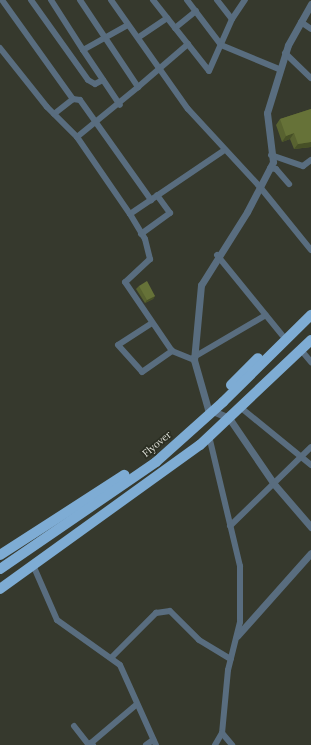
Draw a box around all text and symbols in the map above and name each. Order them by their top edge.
street label: Flyover [140,429,174,459]

